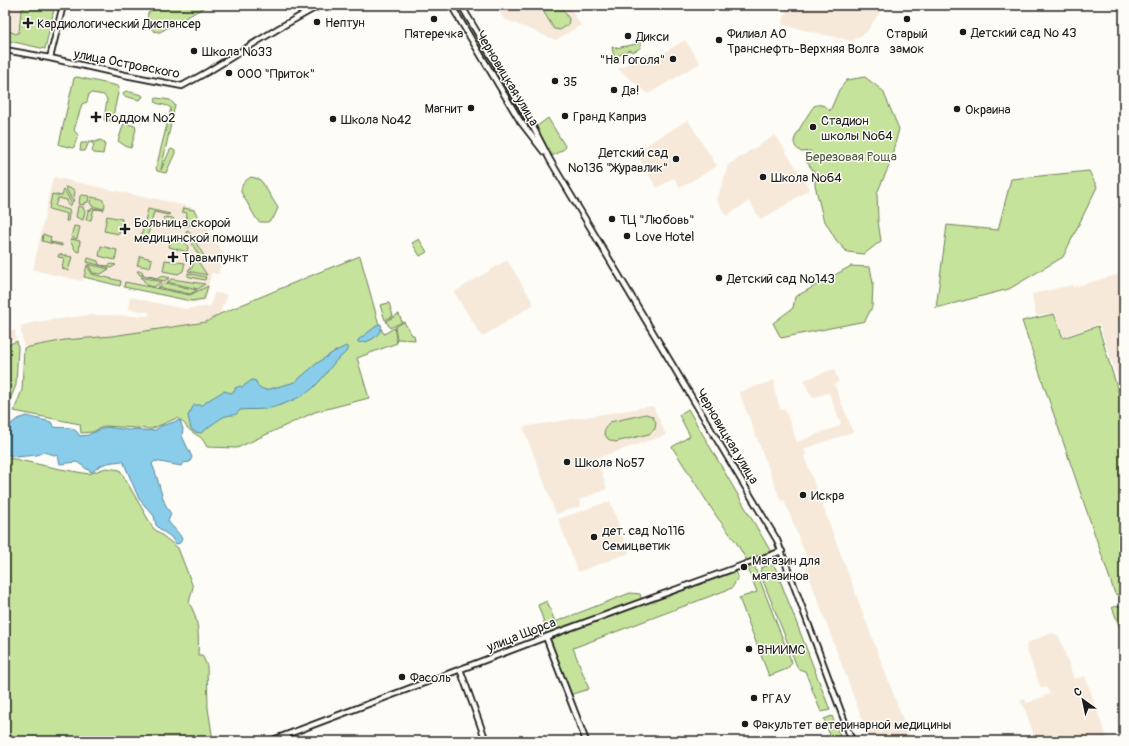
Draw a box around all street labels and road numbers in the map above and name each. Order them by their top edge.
street label: Черновицкая улица [472,28,542,129]
street label: улица Островского [72,46,181,82]
street label: Черновицкая улица [692,386,762,487]
street label: улица Щорса [484,614,558,656]

